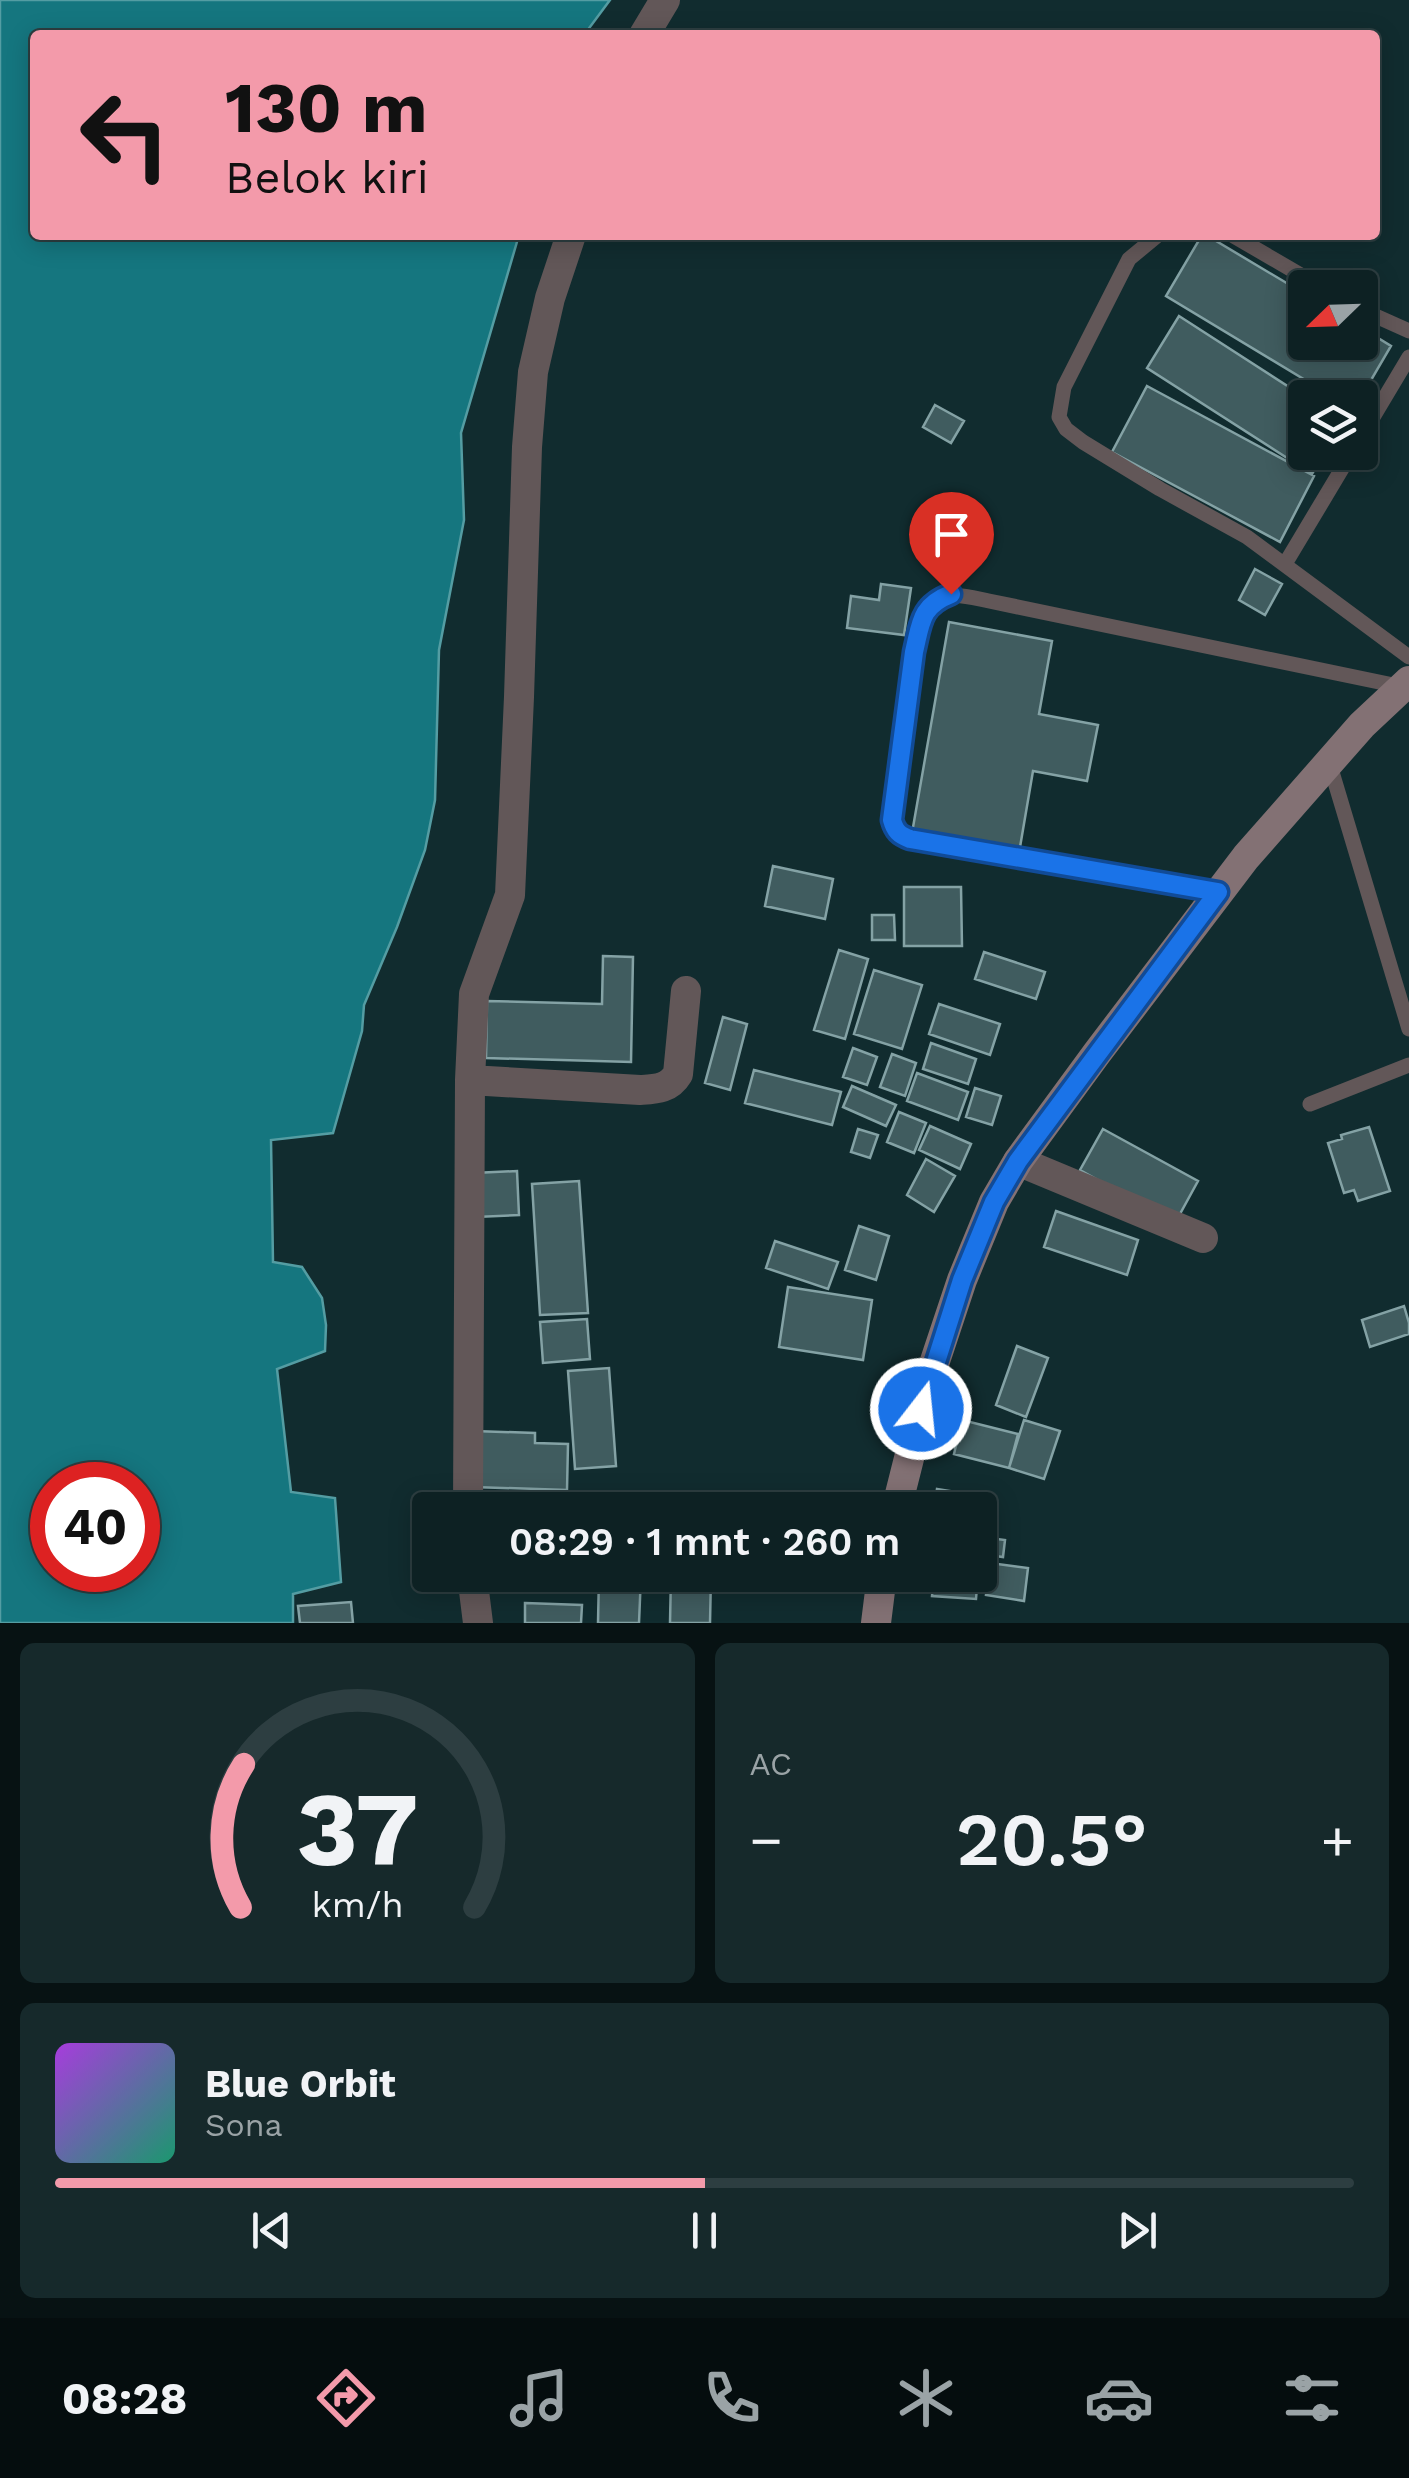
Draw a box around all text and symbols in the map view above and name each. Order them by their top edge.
text: 130 m [225,67,428,149]
icon: left [60,70,190,200]
text: Belok kiri [225,151,429,204]
north arrow [1288,270,1378,360]
map controls [1288,270,1378,470]
button: layers [1288,380,1378,470]
pin [909,492,994,595]
icon: arrive [924,507,979,562]
position arrow [869,1357,973,1461]
speed limit sign: 40 [30,1462,160,1592]
text: 08:29 · 1 mnt · 260 m [509,1520,900,1564]
text: AC [750,1745,792,1783]
text: 37 [296,1768,418,1890]
text: 20.5° [956,1795,1148,1883]
text: − [750,1808,783,1872]
text: + [1321,1808,1354,1872]
text: km/h [311,1884,403,1926]
text: Blue Orbit [205,2062,396,2106]
text: Sona [205,2106,283,2144]
icon: previous [244,2203,299,2258]
icon: pause [677,2203,732,2258]
icon: next [1110,2203,1165,2258]
icon: directions [311,2363,381,2433]
icon: music [504,2363,574,2433]
icon: phone [697,2363,767,2433]
icon: climate [891,2363,961,2433]
icon: car [1084,2363,1154,2433]
icon: filters [1277,2363,1347,2433]
text: 08:28 [62,2372,187,2425]

